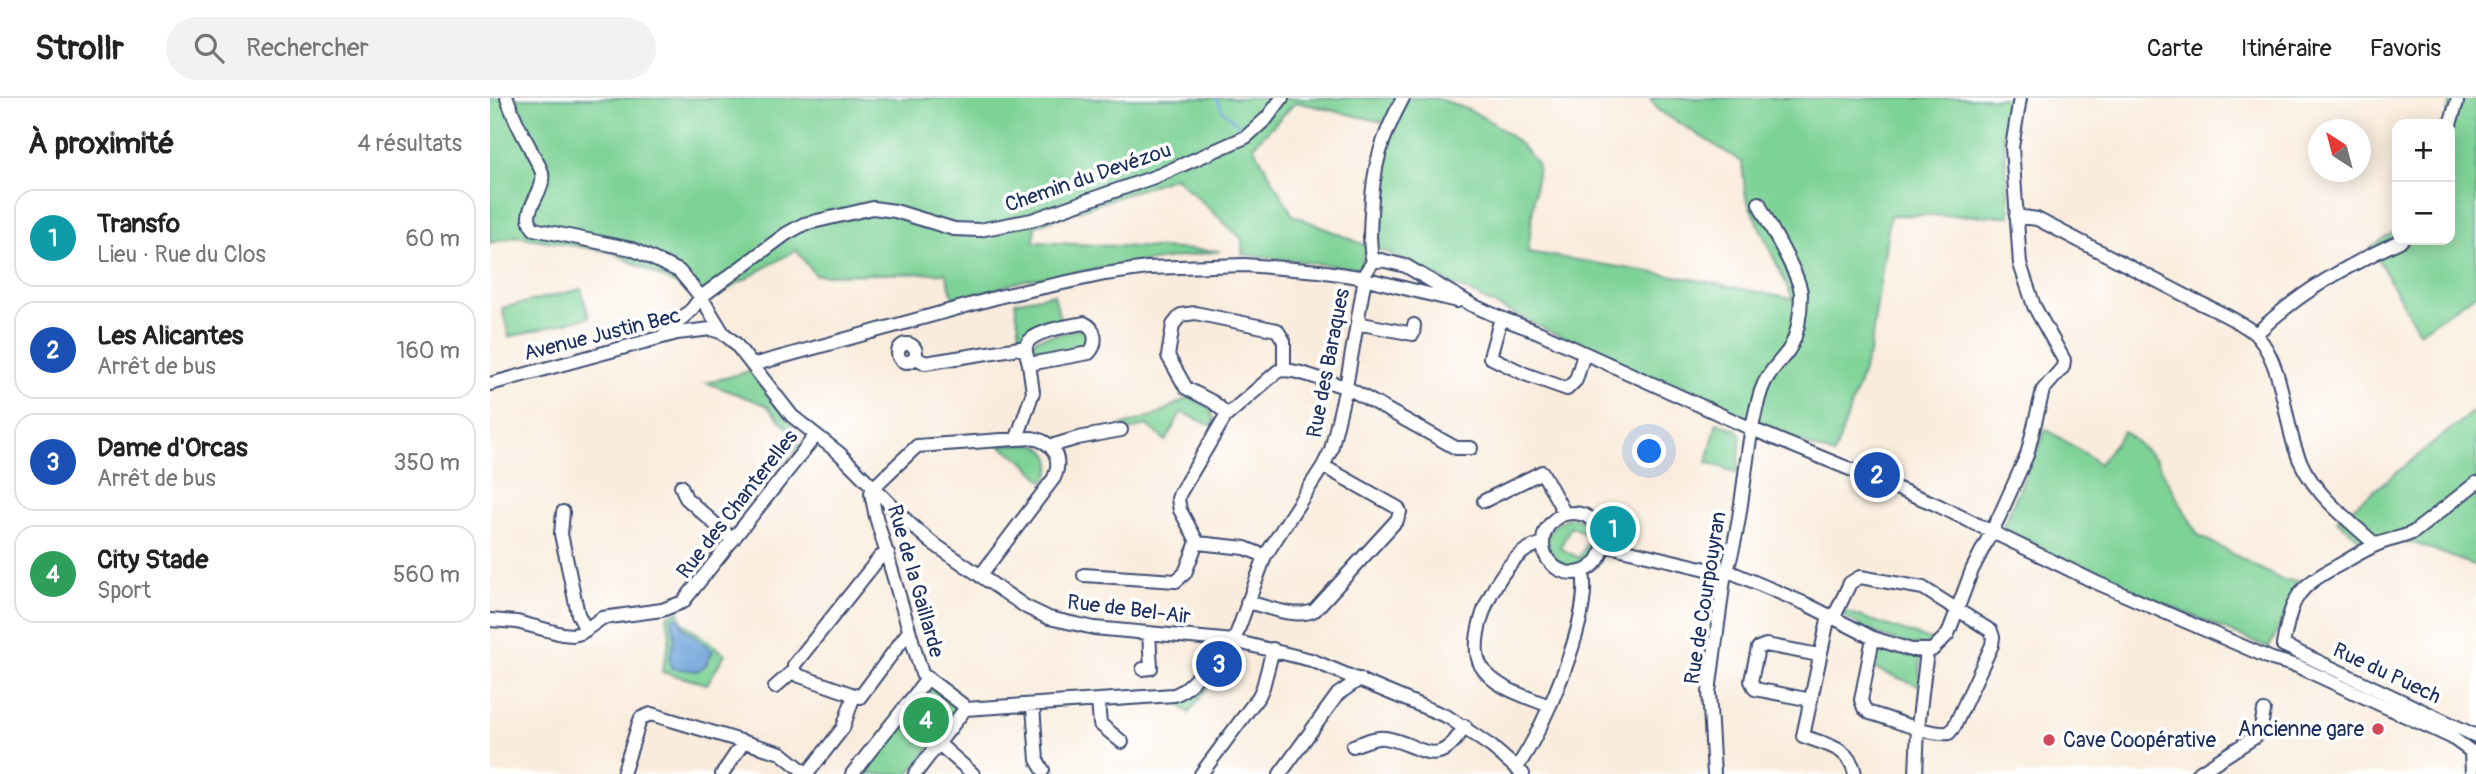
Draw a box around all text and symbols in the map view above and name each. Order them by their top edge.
search box [166,17,656,80]
text: Strollr [35,28,124,69]
icon: search [190,29,228,67]
text: Rechercher [246,32,369,64]
text: Carte [2147,34,2203,63]
text: Itinéraire [2241,34,2332,63]
text: Favoris [2370,34,2441,63]
north arrow [2308,119,2371,182]
map controls [2392,119,2455,245]
button: + [2392,119,2455,182]
text: À proximité [28,125,174,162]
text: 4 résultats [358,129,462,158]
street label: Chemin du Devézou [1002,136,1175,219]
button: − [2392,182,2455,245]
text: Transfo [97,208,180,240]
text: 1 [49,224,58,253]
text: 60 m [405,224,460,253]
text: Lieu · Rue du Clos [97,240,266,269]
street label: Rue des Baraques [1301,286,1356,440]
street label: Avenue Justin Bec [521,302,683,367]
text: Les Alicantes [97,320,243,352]
text: 2 [47,336,59,365]
text: 160 m [396,336,460,365]
text: Arrêt de bus [97,352,216,381]
street label: Rue des Chanterelles [671,424,804,584]
text: Dame d'Orcas [97,432,248,464]
your location [1632,434,1666,468]
text: 3 [47,448,59,477]
text: 350 m [394,448,460,477]
pin: 2 [1854,449,1900,501]
text: Arrêt de bus [97,464,216,493]
street label: Rue de la Gaillarde [881,502,950,661]
pin: 1 [1590,503,1636,555]
street label: Rue de Courpouyran [1679,510,1732,686]
text: City Stade [97,544,208,576]
text: 4 [46,560,60,589]
text: 560 m [393,560,460,589]
text: Sport [97,576,151,605]
street label: Rue de Bel-Air [1066,589,1193,631]
street label: Rue du Puech [2328,637,2445,710]
pin: 3 [1196,638,1242,690]
pin: 4 [903,694,949,746]
place label: Ancienne gare [2238,716,2365,743]
marker: Ancienne gare [2370,721,2386,737]
place label: Cave Coopérative [2063,727,2217,754]
marker: Cave Coopérative [2041,732,2057,748]

